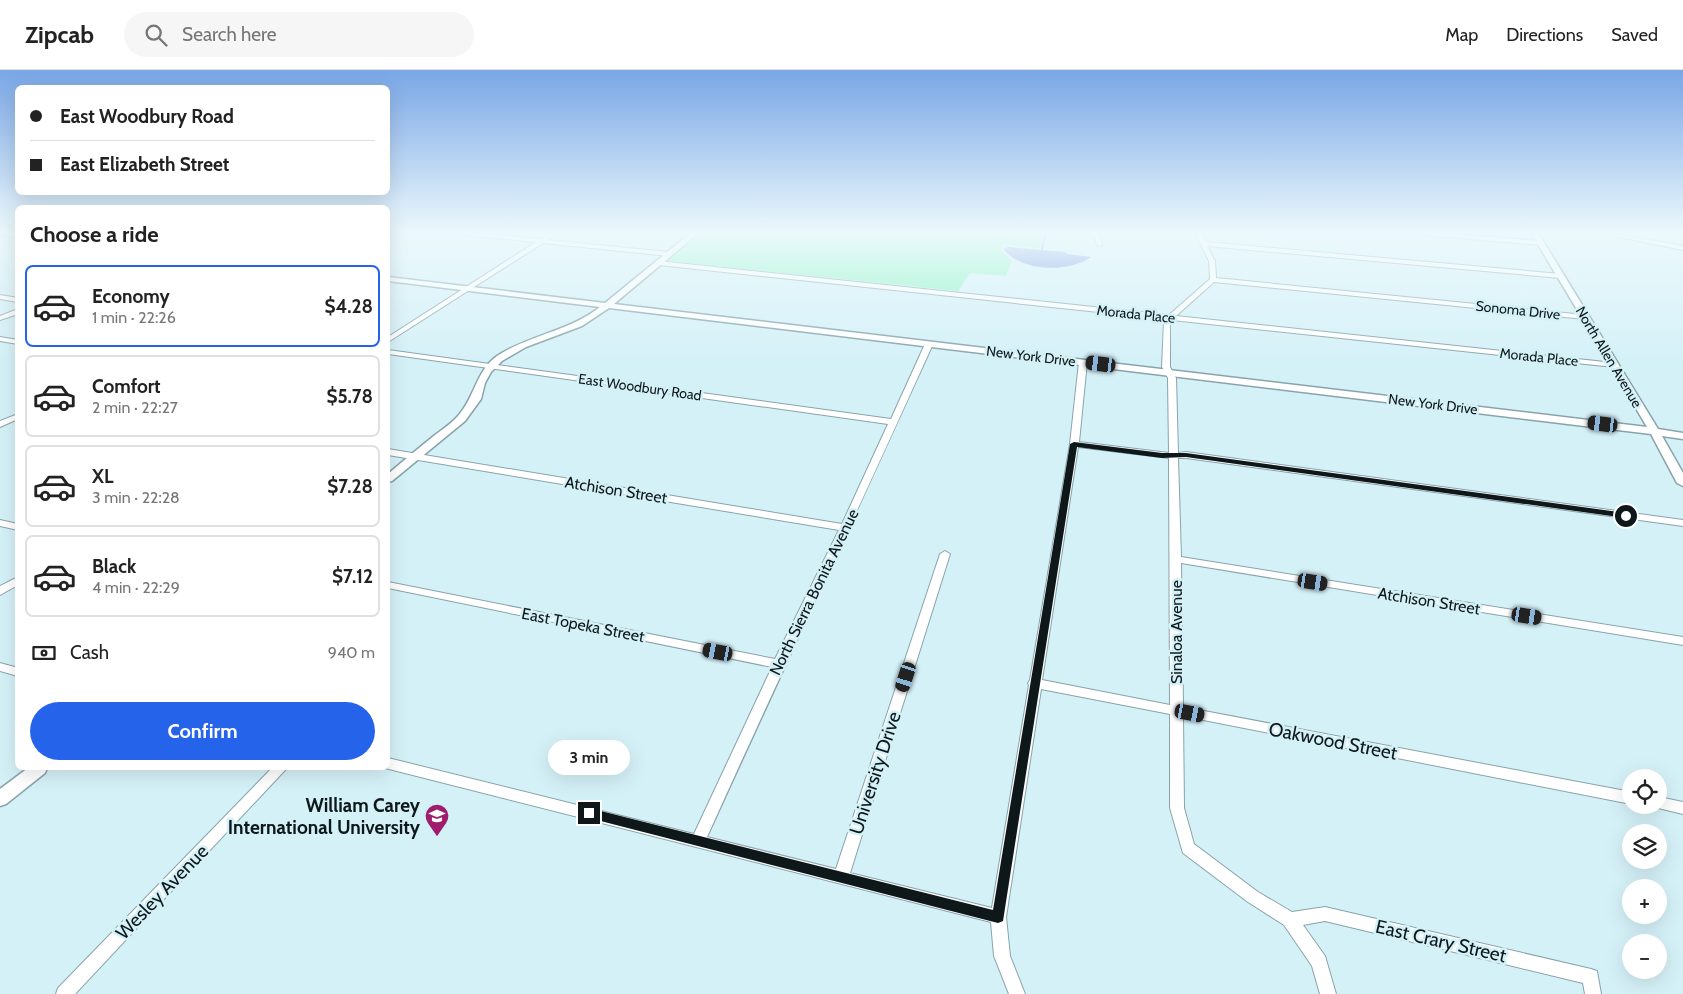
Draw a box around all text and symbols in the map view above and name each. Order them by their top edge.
search box [124,12,474,57]
text: Zipcab [25,20,94,49]
icon: search [142,21,170,49]
text: Search here [182,23,276,46]
text: Map [1445,24,1478,46]
text: Directions [1506,24,1583,46]
text: Saved [1611,24,1658,46]
text: East Woodbury Road [60,105,234,128]
text: East Elizabeth Street [60,153,229,176]
text: Choose a ride [30,221,159,248]
icon: car [32,284,77,329]
text: Economy [92,285,170,308]
text: $4.28 [324,295,373,318]
street label: Sonoma Drive [1475,297,1561,323]
street label: Morada Place [1096,301,1176,327]
street label: North Allen Avenue [1572,303,1646,411]
text: 1 min · 22:26 [92,308,176,327]
street label: New York Drive [985,342,1077,370]
street label: Morada Place [1499,344,1579,370]
car [1085,355,1116,373]
street label: East Woodbury Road [577,369,703,405]
icon: car [32,374,77,419]
text: Comfort [92,375,161,398]
text: $5.78 [326,385,373,408]
street label: New York Drive [1387,390,1479,418]
text: 2 min · 22:27 [92,398,178,417]
car [1587,415,1618,433]
icon: car [32,464,77,509]
text: XL [92,465,113,488]
street label: Atchison Street [564,473,669,508]
text: $7.28 [327,475,373,498]
text: 3 min · 22:28 [92,488,180,507]
route start [1615,505,1637,527]
street label: North Sierra Bonita Avenue [765,506,863,678]
icon: car [32,554,77,599]
text: Black [92,555,136,578]
text: $7.12 [332,565,373,588]
car [1297,572,1328,592]
text: 4 min · 22:29 [92,578,180,597]
street label: Sinaloa Avenue [1167,580,1186,684]
street label: Atchison Street [1377,584,1482,619]
street label: East Topeka Street [520,604,647,646]
car [1511,606,1542,626]
icon: cash [30,639,58,667]
text: Cash [70,641,109,664]
car [701,642,734,662]
text: 940 m [328,643,375,662]
car [894,660,917,694]
button: Confirm [30,702,375,760]
car [1173,703,1206,723]
street label: University Drive [844,708,906,837]
street label: Oakwood Street [1267,717,1400,765]
callout: 3 min [548,740,630,776]
text: 3 min [570,748,608,767]
map controls [1622,769,1667,979]
button: locate [1622,769,1667,814]
place label: William Carey International University [228,794,421,839]
route end [578,802,600,824]
school or university icon: William Carey International University [424,803,450,837]
button: layers [1622,824,1667,869]
street label: Wesley Avenue [111,840,213,944]
button: + [1622,879,1667,924]
street label: East Crary Street [1373,915,1509,967]
button: − [1622,934,1667,979]

